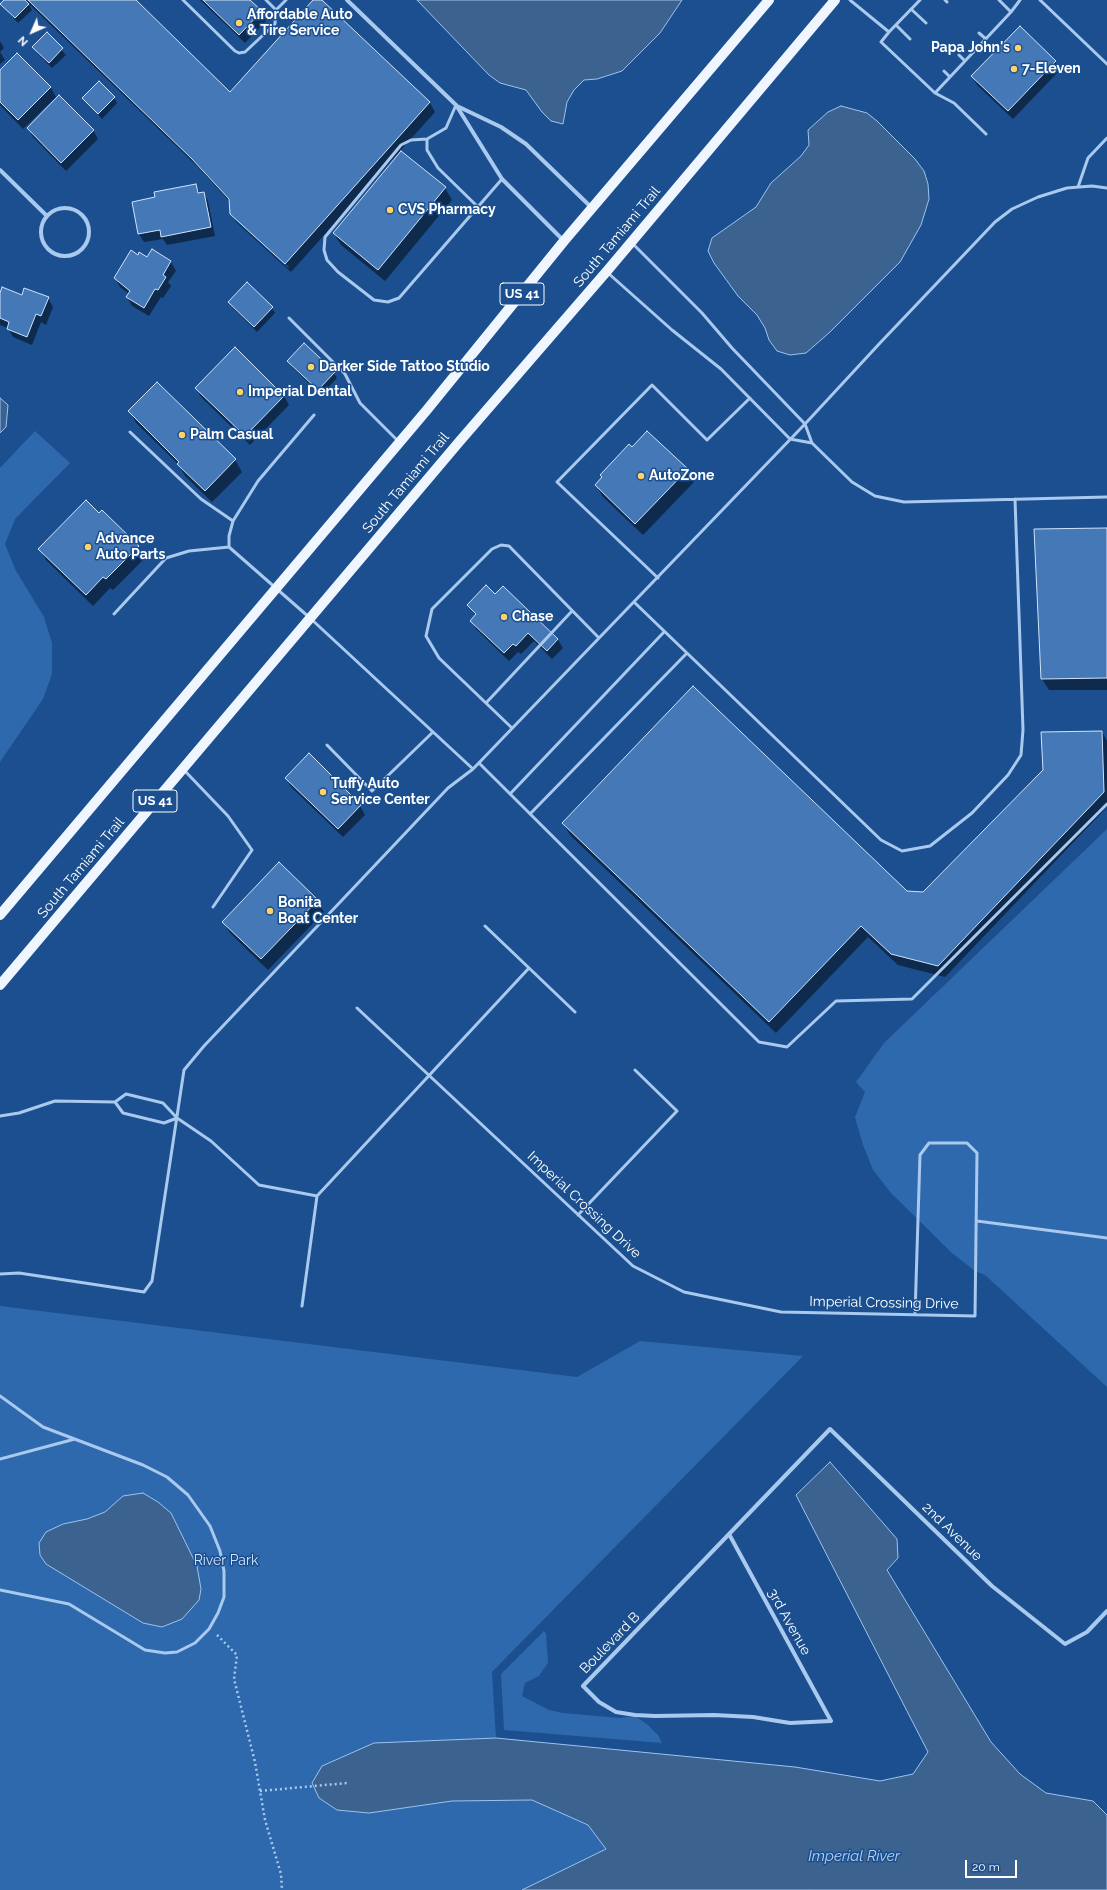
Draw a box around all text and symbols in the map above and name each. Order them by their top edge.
place label: Affordable Auto & Tire Service [247,7,353,40]
north arrow [12,12,52,52]
marker: Affordable Auto & Tire Service [234,18,244,28]
text: N [16,33,31,48]
place label: Papa John's [931,40,1010,56]
marker: Papa John's [1013,43,1023,53]
place label: 7-Eleven [1022,61,1081,77]
marker: 7-Eleven [1009,64,1019,74]
street label: South Tamiami Trail [570,183,664,291]
place label: CVS Pharmacy [398,202,496,218]
marker: CVS Pharmacy [385,205,395,215]
road number: US 41 [500,283,544,305]
place label: Darker Side Tattoo Studio [319,359,490,375]
marker: Darker Side Tattoo Studio [306,362,316,372]
place label: Imperial Dental [248,384,352,400]
marker: Imperial Dental [235,387,245,397]
place label: Palm Casual [190,427,273,443]
street label: South Tamiami Trail [359,429,453,537]
marker: Palm Casual [177,430,187,440]
place label: AutoZone [649,468,714,484]
marker: AutoZone [636,471,646,481]
place label: Advance Auto Parts [96,531,165,564]
marker: Advance Auto Parts [83,542,93,552]
place label: Chase [512,609,553,625]
marker: Chase [499,612,509,622]
place label: Tuffy Auto Service Center [331,776,430,808]
marker: Tuffy Auto Service Center [318,787,328,797]
road number: US 41 [133,790,177,812]
street label: South Tamiami Trail [34,814,128,922]
place label: Bonita Boat Center [278,895,358,928]
marker: Bonita Boat Center [265,906,275,916]
street label: Imperial Crossing Drive [524,1148,644,1262]
street label: Imperial Crossing Drive [809,1293,959,1313]
street label: 2nd Avenue [919,1499,985,1565]
park label: River Park [194,1553,258,1569]
street label: 3rd Avenue [764,1586,814,1658]
street label: Boulevard B [577,1609,643,1677]
water label: Imperial River [808,1847,900,1865]
scale bar [967,1852,1019,1878]
text: 20 m [972,1860,1000,1874]

